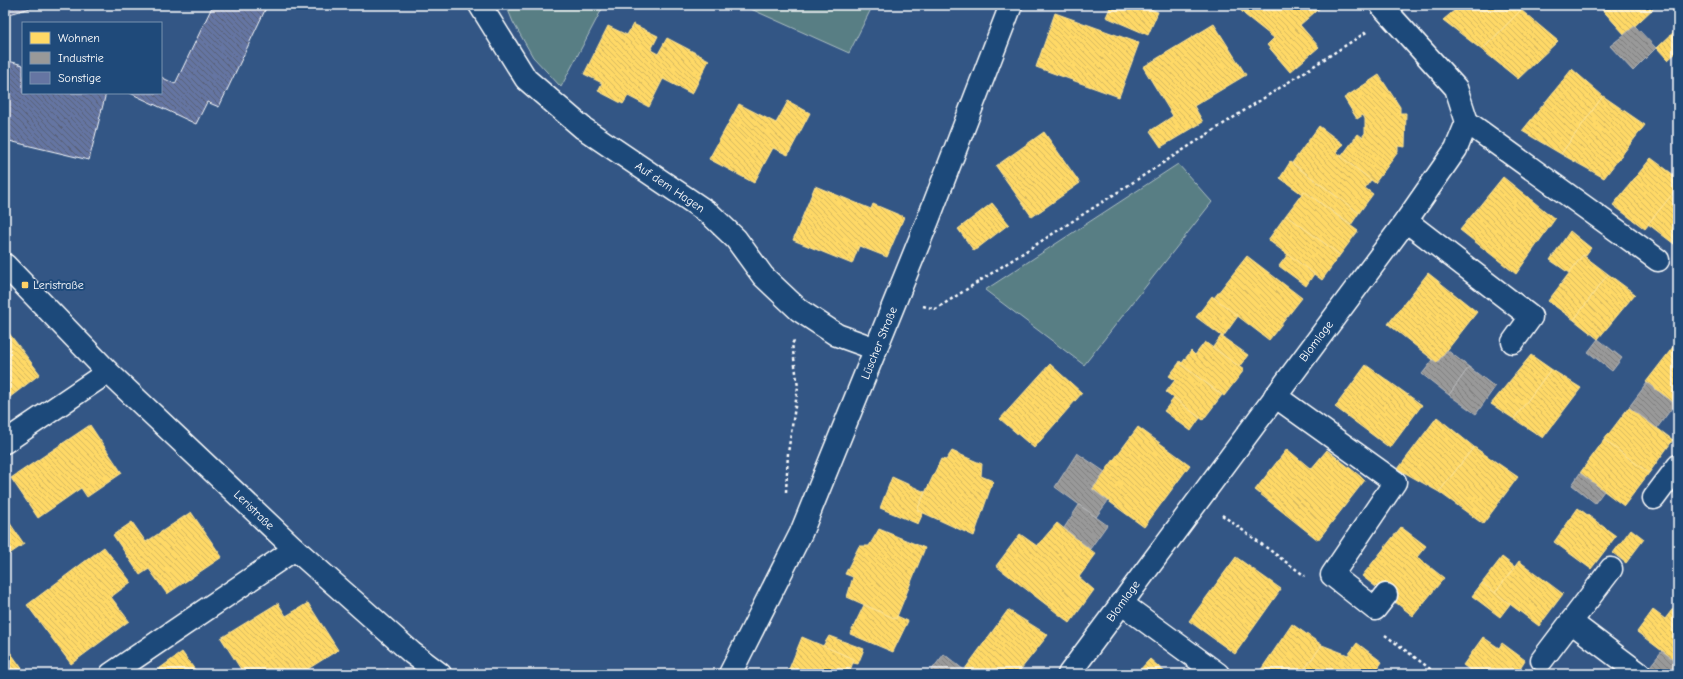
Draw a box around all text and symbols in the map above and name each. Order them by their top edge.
legend [22,22,162,94]
text: Wohnen [58,31,100,45]
text: Industrie [58,51,104,65]
text: Sonstige [58,71,101,85]
street label: Auf dem Hagen [633,159,707,215]
place label: Leristraße [33,278,84,292]
marker: Leristraße [20,280,30,290]
street label: Lüscher Straße [858,305,900,381]
street label: Blomlage [1296,318,1336,364]
street label: Leristraße [231,487,277,533]
street label: Blomlage [1103,578,1143,624]

